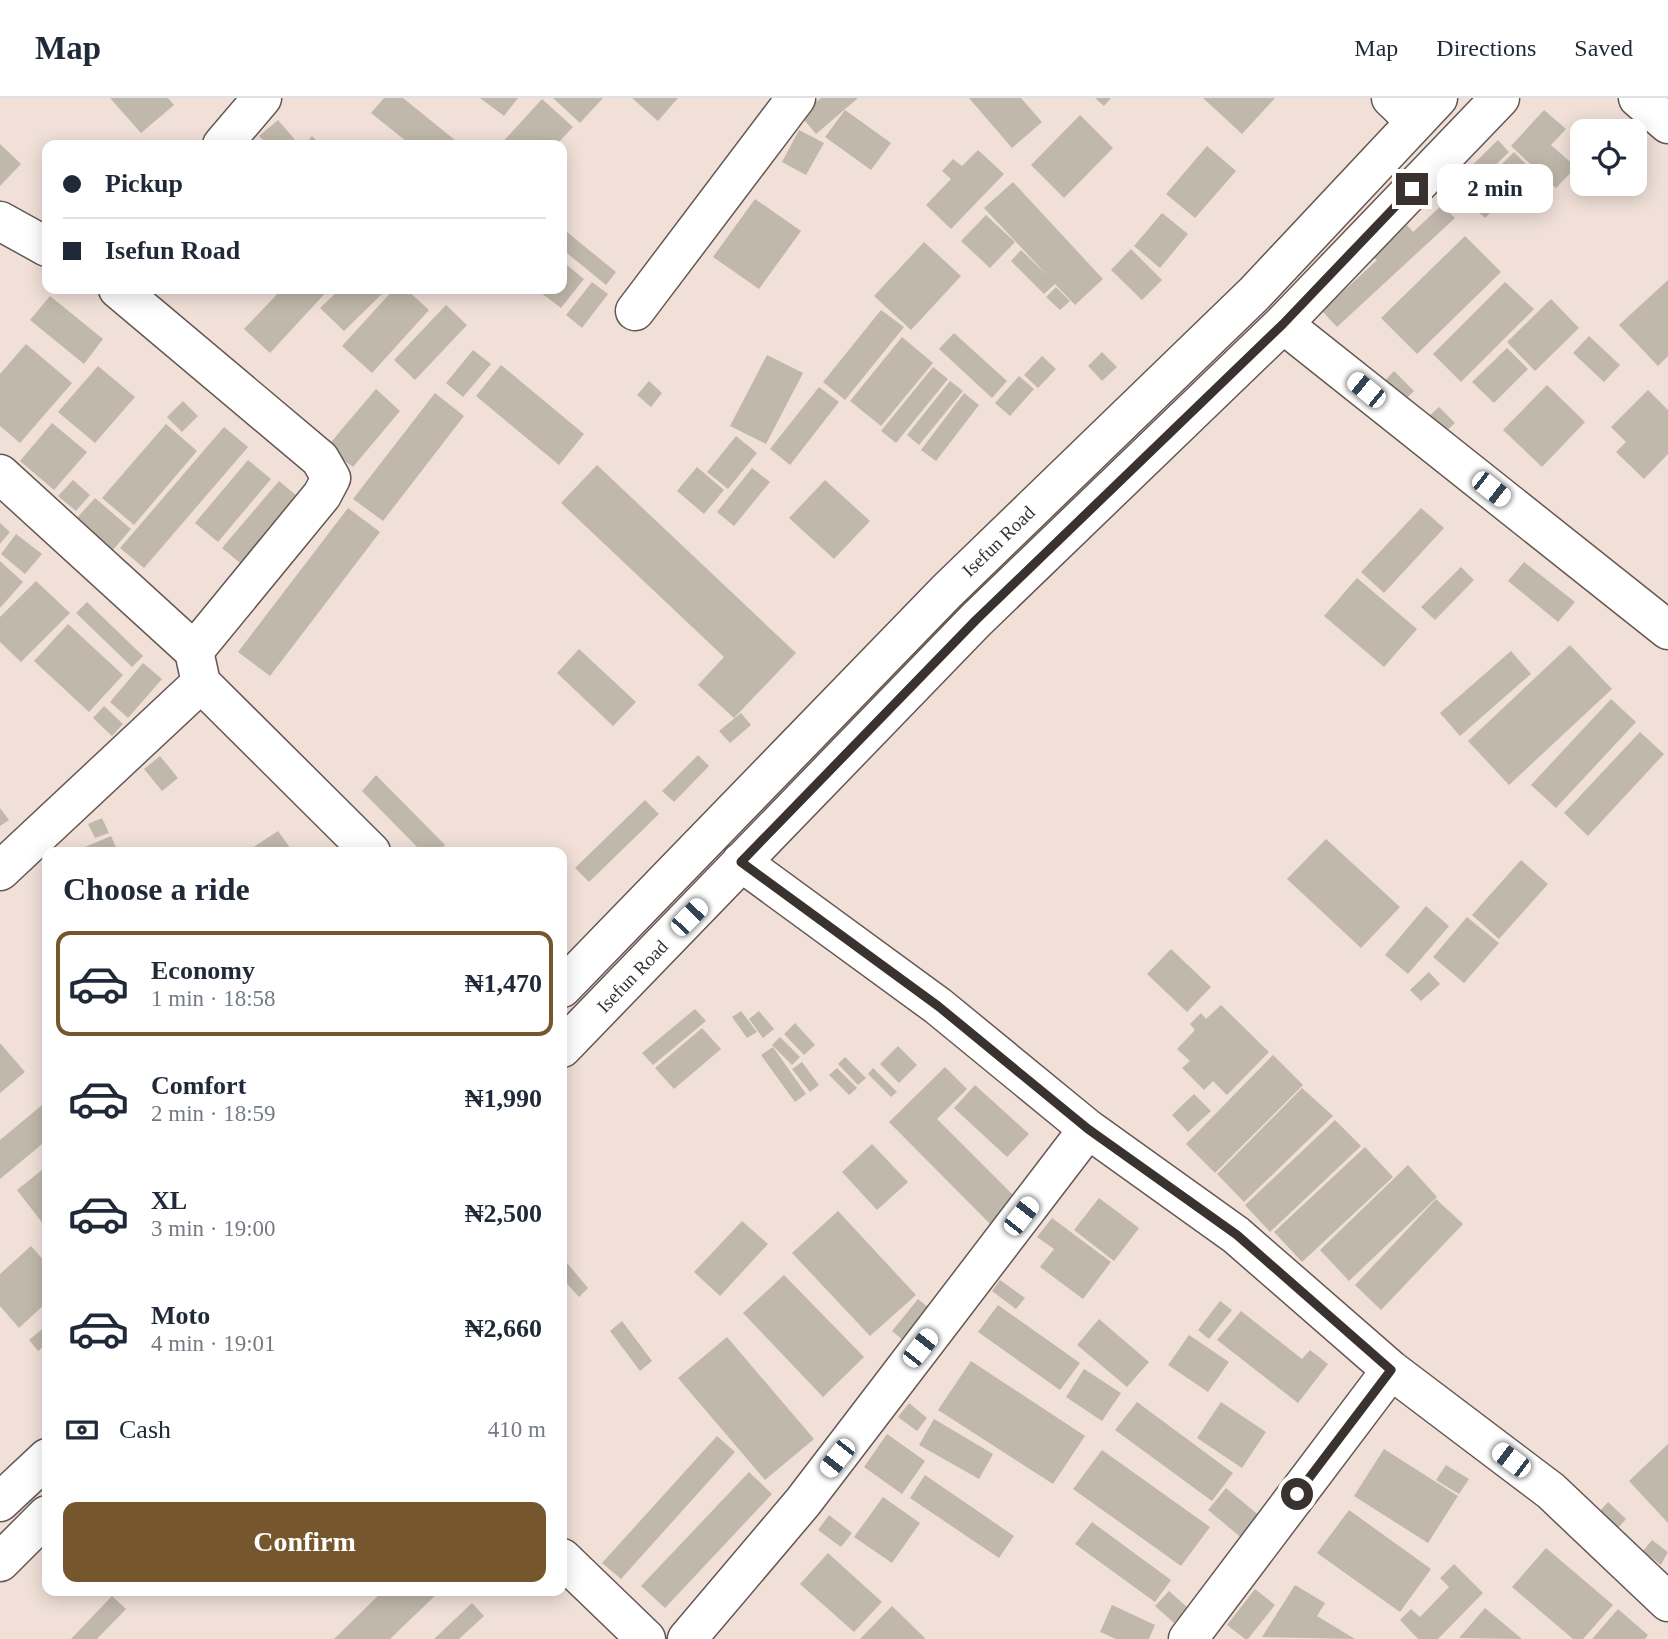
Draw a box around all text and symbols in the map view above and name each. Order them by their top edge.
text: Map [35,30,101,66]
text: Map [1354,35,1398,61]
text: Directions [1436,35,1536,61]
text: Saved [1574,35,1633,61]
map controls [1570,119,1647,196]
button: locate [1570,119,1647,196]
callout: 2 min [1436,164,1552,214]
text: Pickup [105,169,183,198]
route end [1396,173,1428,205]
text: 2 min [1467,176,1523,201]
text: Isefun Road [105,236,240,265]
car [1344,369,1389,411]
car [1468,468,1515,510]
street label: Isefun Road [958,501,1039,581]
text: Choose a ride [63,871,250,907]
car [667,895,712,939]
street label: Isefun Road [593,935,672,1017]
icon: car [67,952,130,1015]
text: Economy [151,956,255,985]
text: ₦1,470 [465,969,542,998]
text: 1 min · 18:58 [151,986,276,1011]
icon: car [67,1067,130,1130]
text: Comfort [151,1071,246,1100]
text: ₦1,990 [465,1084,542,1113]
text: 2 min · 18:59 [151,1101,276,1126]
icon: car [67,1182,130,1245]
text: XL [151,1186,187,1215]
car [1000,1193,1043,1239]
text: ₦2,500 [465,1199,542,1228]
text: 3 min · 19:00 [151,1216,276,1241]
icon: car [67,1297,130,1360]
text: Moto [151,1301,210,1330]
text: ₦2,660 [465,1314,542,1343]
car [899,1325,942,1371]
text: 4 min · 19:01 [151,1331,276,1356]
icon: cash [63,1411,101,1449]
text: Cash [119,1415,171,1444]
text: 410 m [488,1417,546,1442]
car [816,1435,859,1481]
car [1488,1439,1535,1481]
route start [1281,1478,1313,1510]
button: Confirm [63,1502,546,1582]

